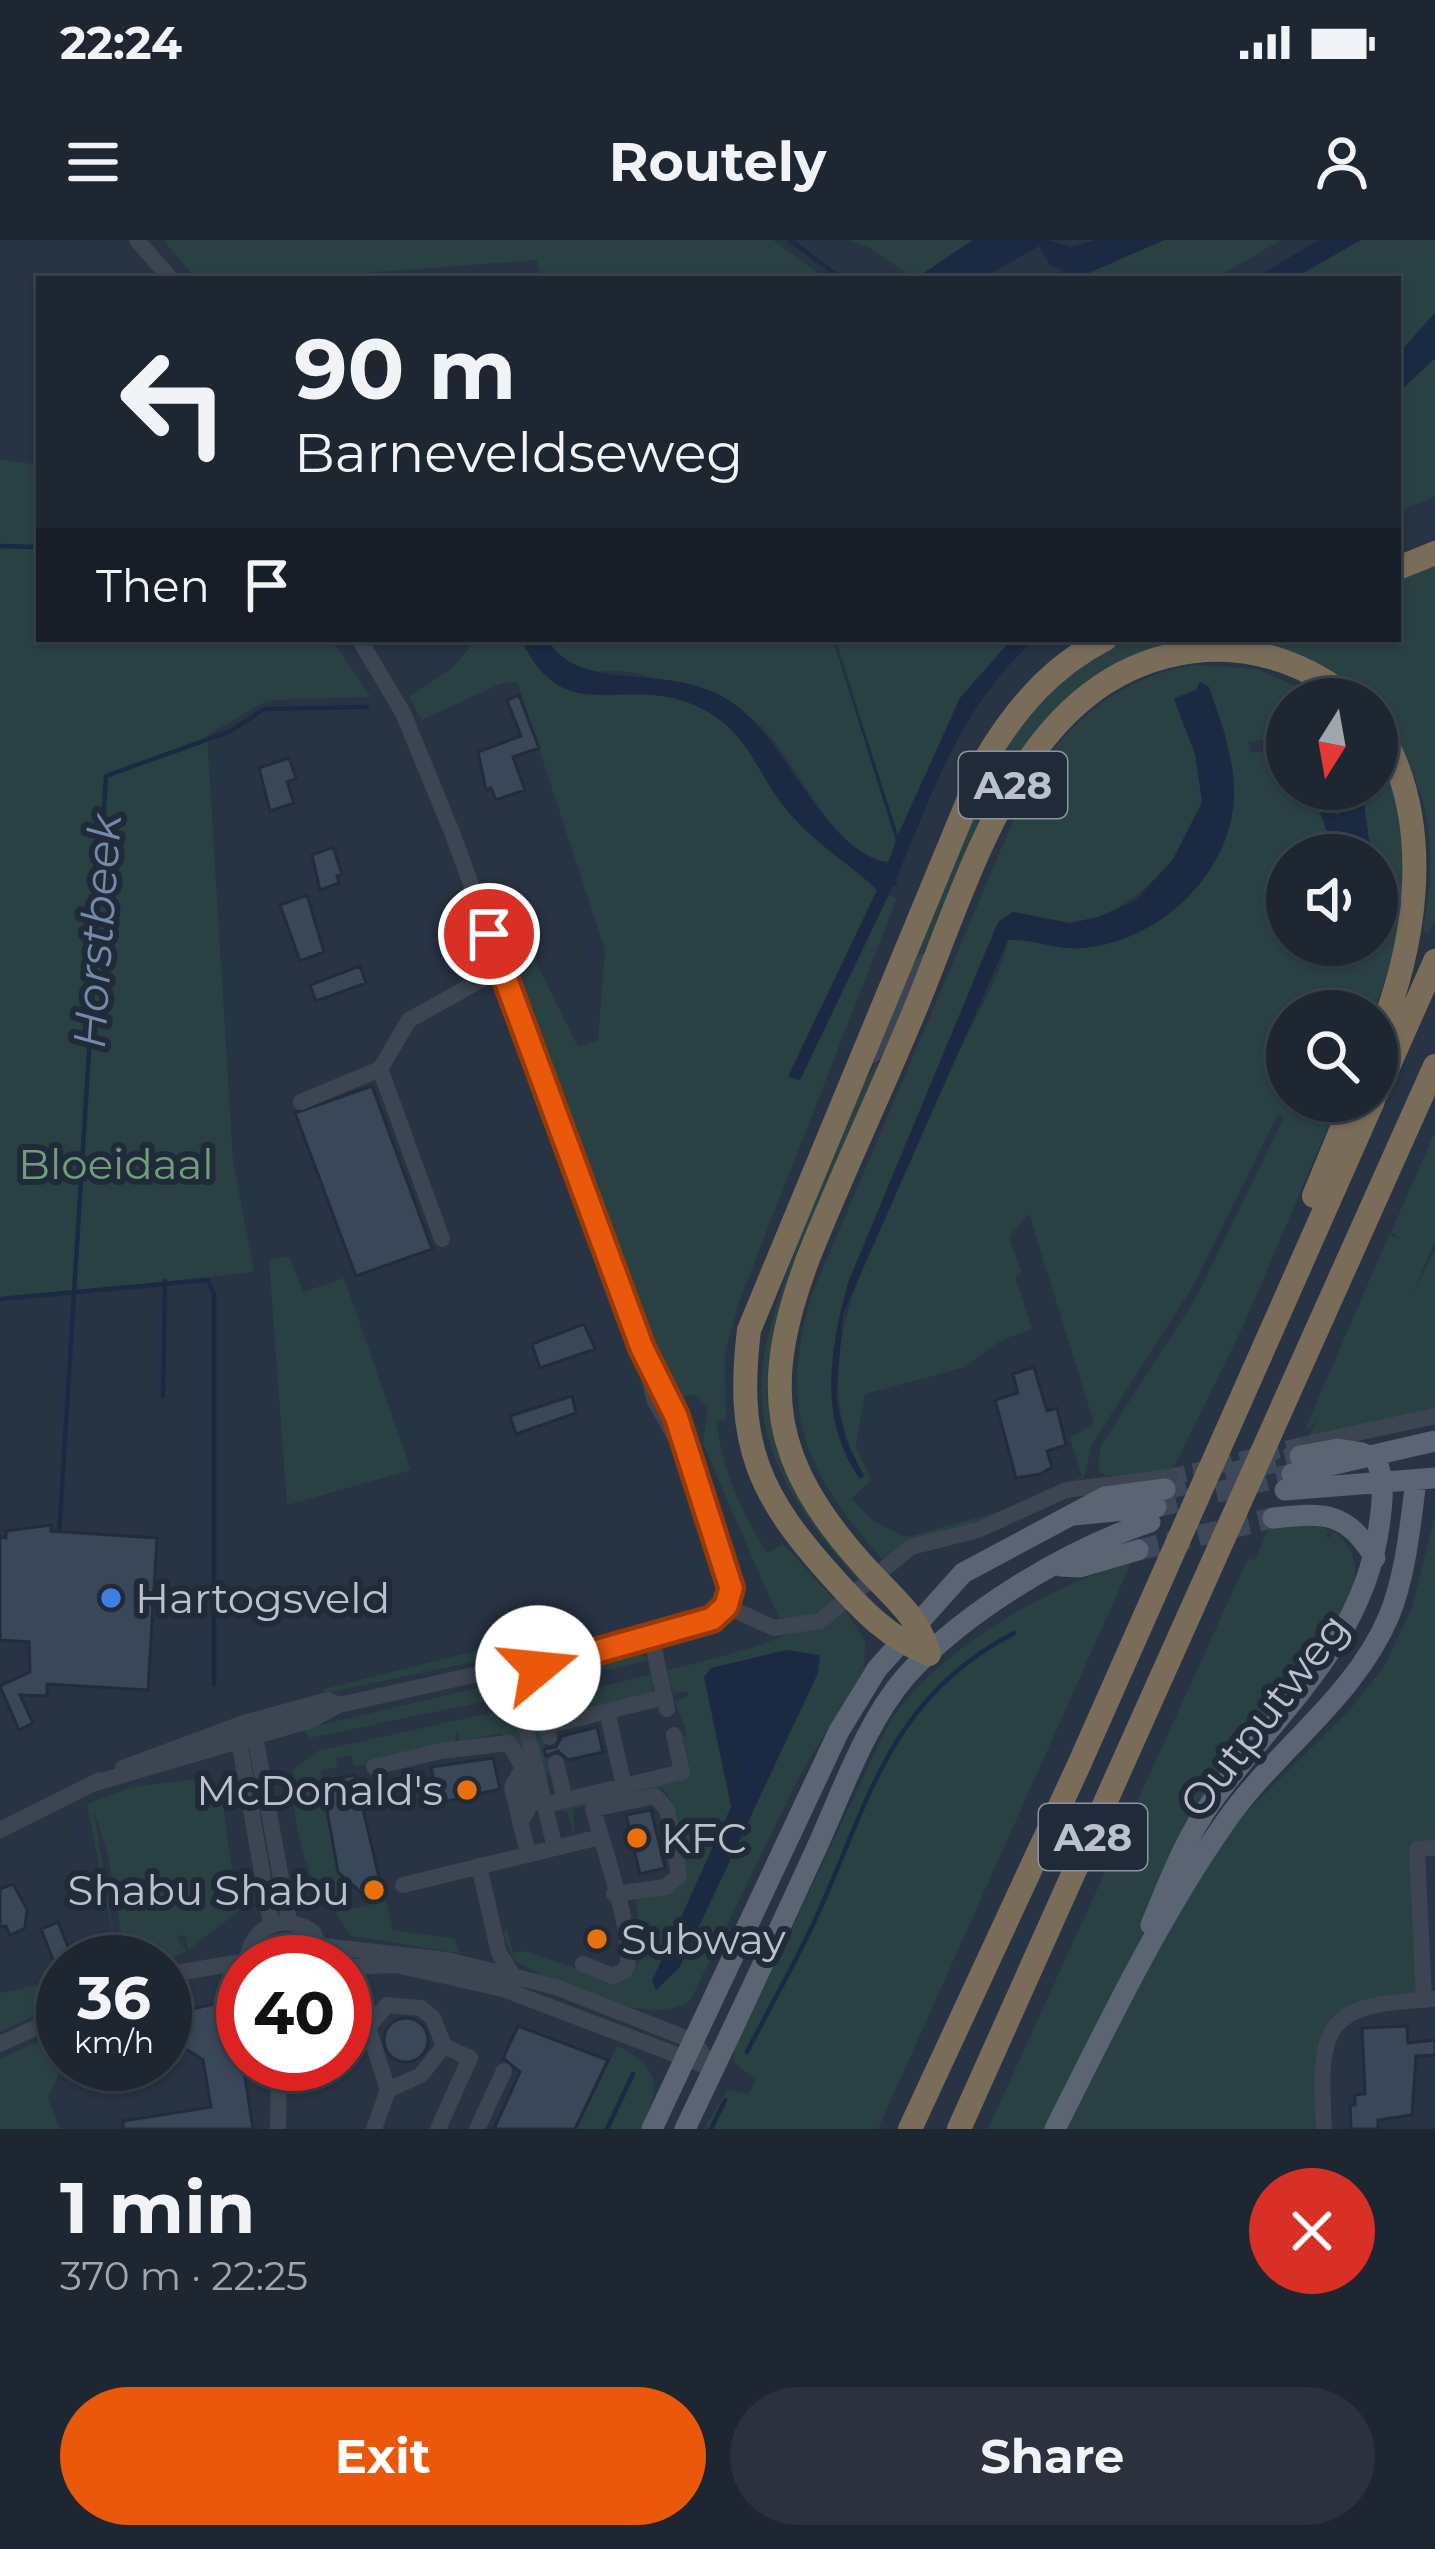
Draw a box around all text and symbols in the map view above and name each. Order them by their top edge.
text: 22:24 [60,15,182,70]
icon: menu [60,129,126,195]
text: Routely [609,129,826,195]
icon: person [1309,129,1375,195]
text: 90 m [294,318,516,420]
icon: left [96,324,252,480]
text: Barneveldseweg [294,420,743,486]
icon: arrive [234,552,300,618]
text: Then [96,558,210,613]
north arrow [1266,678,1398,810]
map controls [1266,678,1398,1122]
road number: A28 [959,752,1067,818]
water label: Horstbeek [61,810,132,1050]
button: sound [1266,834,1398,966]
pin [438,883,540,985]
icon: arrive [456,901,522,967]
button: search [1266,990,1398,1122]
park label: Bloeidaal [18,1138,214,1190]
place label: Hartogsveld [135,1572,390,1624]
marker: Hartogsveld [98,1585,124,1611]
street label: Outputweg [1168,1603,1360,1827]
position arrow [475,1605,601,1731]
place label: McDonald's [196,1764,443,1816]
marker: McDonald's [454,1777,480,1803]
road number: A28 [1039,1804,1147,1870]
place label: KFC [661,1812,747,1864]
marker: KFC [624,1825,650,1851]
place label: Shabu Shabu [68,1864,350,1916]
marker: Shabu Shabu [361,1877,387,1903]
place label: Subway [621,1913,786,1965]
marker: Subway [584,1926,610,1952]
speed limit sign: 40 [216,1935,372,2091]
text: 36 [77,1961,151,2034]
text: km/h [74,2024,154,2061]
text: 1 min [60,2163,256,2251]
button: close [1249,2168,1375,2294]
text: 370 m · 22:25 [60,2252,308,2300]
button: Exit [60,2387,706,2525]
button: Share [730,2387,1375,2525]

